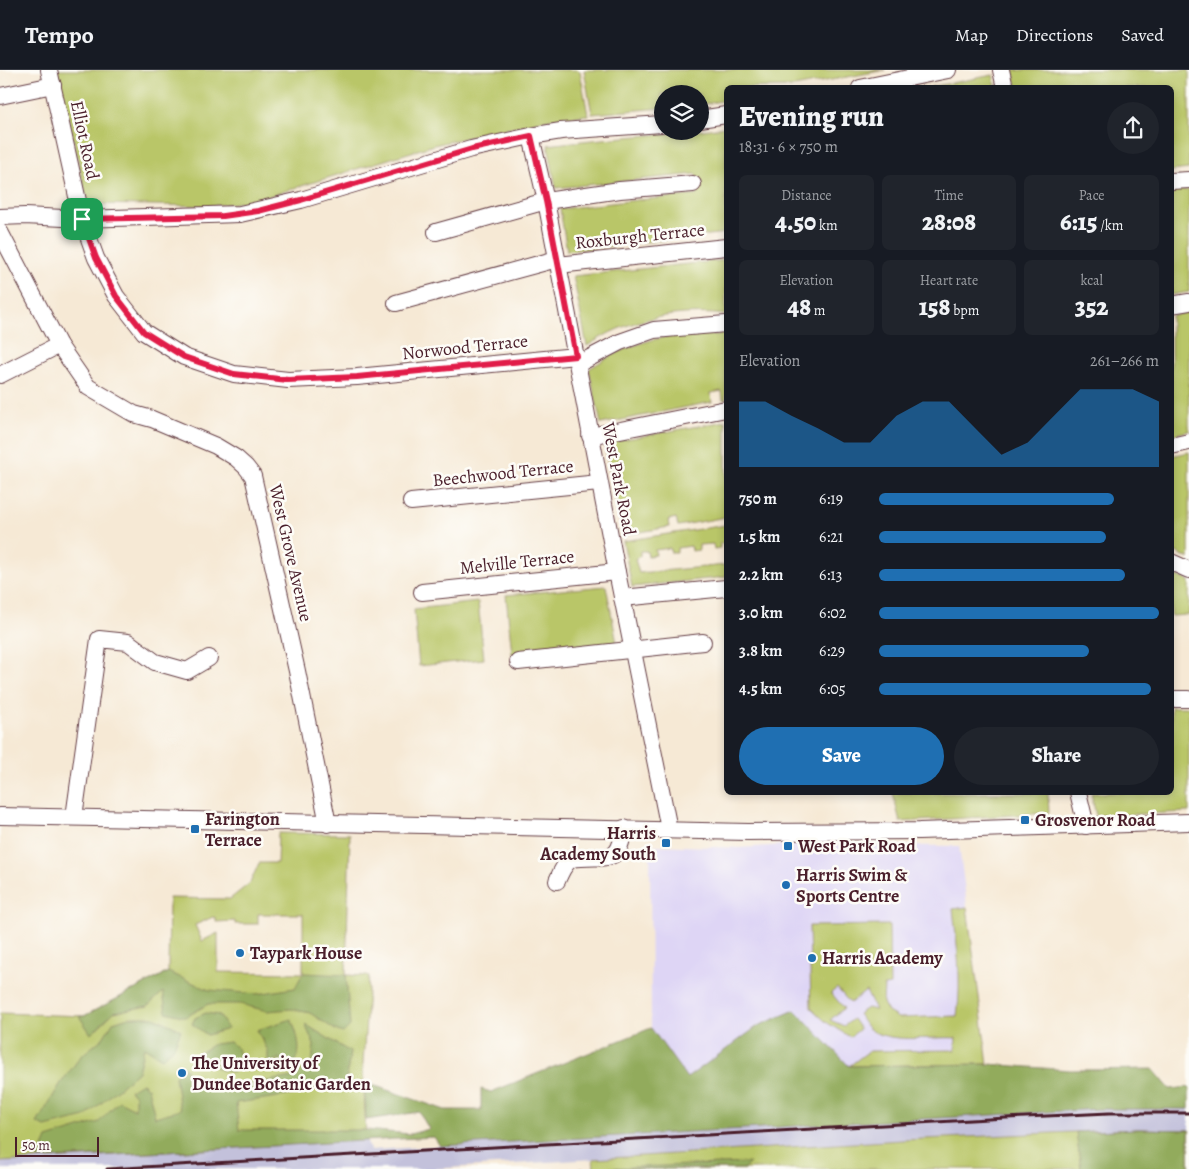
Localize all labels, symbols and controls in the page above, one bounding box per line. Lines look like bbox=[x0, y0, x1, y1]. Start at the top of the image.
text: Tempo bbox=[25, 19, 94, 51]
text: Map bbox=[955, 23, 988, 47]
text: Directions bbox=[1016, 23, 1093, 47]
text: Saved bbox=[1121, 23, 1164, 47]
map controls bbox=[654, 85, 709, 140]
button: layers bbox=[654, 85, 709, 140]
street label: Elliot Road bbox=[65, 98, 105, 182]
text: Evening run bbox=[739, 98, 884, 136]
button: share bbox=[1107, 102, 1159, 154]
text: 18:31 · 6 × 750 m bbox=[739, 136, 838, 158]
text: Distance bbox=[781, 186, 831, 205]
text: Time bbox=[934, 186, 964, 205]
text: Pace bbox=[1079, 186, 1105, 205]
pin bbox=[61, 198, 103, 240]
icon: arrive bbox=[68, 205, 96, 233]
text: 4.50 bbox=[775, 205, 816, 239]
text: 28:08 bbox=[922, 205, 976, 239]
text: 6:15 bbox=[1060, 205, 1097, 239]
text: km bbox=[816, 216, 838, 235]
text: /km bbox=[1097, 216, 1123, 235]
street label: Roxburgh Terrace bbox=[574, 217, 706, 255]
text: Elevation bbox=[779, 271, 833, 290]
text: Heart rate bbox=[920, 271, 978, 290]
text: kcal bbox=[1080, 271, 1103, 290]
text: 48 bbox=[787, 290, 811, 324]
text: 158 bbox=[919, 290, 950, 324]
text: 352 bbox=[1075, 290, 1109, 324]
text: m bbox=[811, 301, 825, 320]
text: bpm bbox=[950, 301, 979, 320]
street label: Norwood Terrace bbox=[401, 328, 529, 366]
text: Elevation bbox=[739, 350, 800, 372]
text: 261–266 m bbox=[1090, 350, 1159, 372]
street label: West Park Road bbox=[596, 419, 642, 538]
street label: Beechwood Terrace bbox=[431, 454, 575, 492]
street label: West Grove Avenue bbox=[263, 481, 318, 624]
text: 750 m bbox=[739, 488, 777, 510]
text: 6:19 bbox=[819, 488, 843, 510]
text: 1.5 km bbox=[739, 526, 780, 548]
text: 6:21 bbox=[819, 526, 843, 548]
street label: Melville Terrace bbox=[459, 544, 575, 580]
text: 2.2 km bbox=[739, 564, 783, 586]
text: 6:13 bbox=[819, 564, 842, 586]
text: 3.0 km bbox=[739, 602, 783, 624]
text: 6:02 bbox=[819, 602, 846, 624]
text: 3.8 km bbox=[739, 640, 782, 662]
text: 6:29 bbox=[819, 640, 845, 662]
text: 4.5 km bbox=[739, 678, 782, 700]
text: 6:05 bbox=[819, 678, 846, 700]
button: Save bbox=[739, 727, 944, 785]
button: Share bbox=[954, 727, 1159, 785]
place label: Farington Terrace bbox=[205, 807, 280, 852]
place label: Grosvenor Road bbox=[1035, 808, 1156, 832]
marker: Grosvenor Road bbox=[1019, 814, 1031, 826]
place label: Harris Academy South bbox=[539, 821, 656, 866]
marker: Farington Terrace bbox=[189, 823, 201, 835]
place label: West Park Road bbox=[797, 834, 916, 858]
marker: Harris Academy South bbox=[660, 837, 672, 849]
marker: West Park Road bbox=[782, 840, 794, 852]
place label: Harris Swim & Sports Centre bbox=[796, 863, 907, 908]
marker: Harris Swim & Sports Centre bbox=[780, 879, 792, 891]
place label: Taypark House bbox=[250, 941, 362, 965]
place label: Harris Academy bbox=[822, 946, 943, 970]
marker: Taypark House bbox=[234, 947, 246, 959]
marker: Harris Academy bbox=[806, 952, 818, 964]
place label: The University of Dundee Botanic Garden bbox=[192, 1051, 371, 1096]
marker: The University of Dundee Botanic Garden bbox=[176, 1067, 188, 1079]
scale bar bbox=[15, 1134, 99, 1157]
text: 50 m bbox=[22, 1136, 50, 1155]

